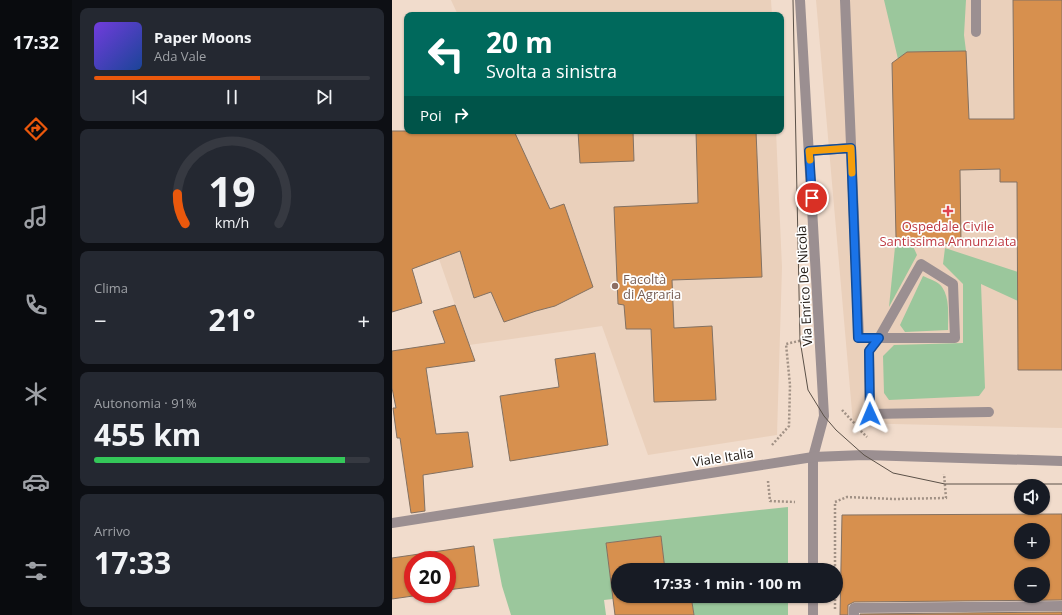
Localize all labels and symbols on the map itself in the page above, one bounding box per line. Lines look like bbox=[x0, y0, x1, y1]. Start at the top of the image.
pin bbox=[795, 181, 829, 215]
marker: Ospedale Civile Santissima Annunziata bbox=[942, 205, 954, 217]
place label: Ospedale Civile Santissima Annunziata bbox=[879, 217, 1017, 250]
street label: Via Enrico De Nicola bbox=[792, 225, 816, 347]
place label: Facoltà di Agraria bbox=[623, 270, 681, 303]
marker: Facoltà di Agraria bbox=[610, 281, 620, 291]
position arrow bbox=[849, 393, 891, 435]
street label: Viale Italia bbox=[691, 443, 755, 471]
speed limit sign: 20 bbox=[404, 551, 456, 603]

